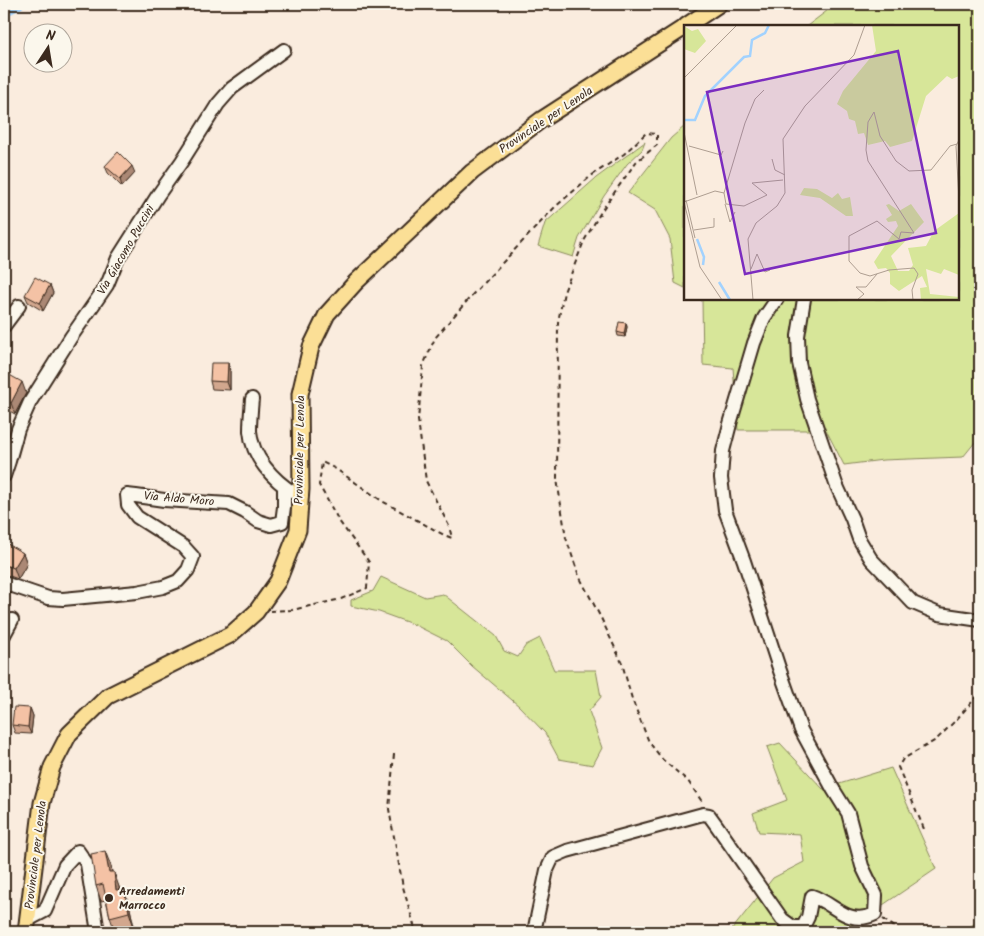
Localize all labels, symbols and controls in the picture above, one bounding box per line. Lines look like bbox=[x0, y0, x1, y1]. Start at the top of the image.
north arrow bbox=[22, 22, 72, 72]
text: N bbox=[44, 25, 57, 48]
inset map bbox=[684, 25, 959, 300]
street label: Provinciale per Lenola bbox=[495, 81, 597, 158]
street label: Via Giacomo Puccini bbox=[92, 200, 160, 299]
street label: Provinciale per Lenola bbox=[290, 395, 310, 505]
street label: Via Aldo Moro bbox=[143, 486, 215, 512]
street label: Provinciale per Lenola bbox=[20, 799, 52, 910]
place label: Arredamenti Marrocco bbox=[119, 882, 185, 915]
marker: Arredamenti Marrocco bbox=[103, 892, 115, 904]

